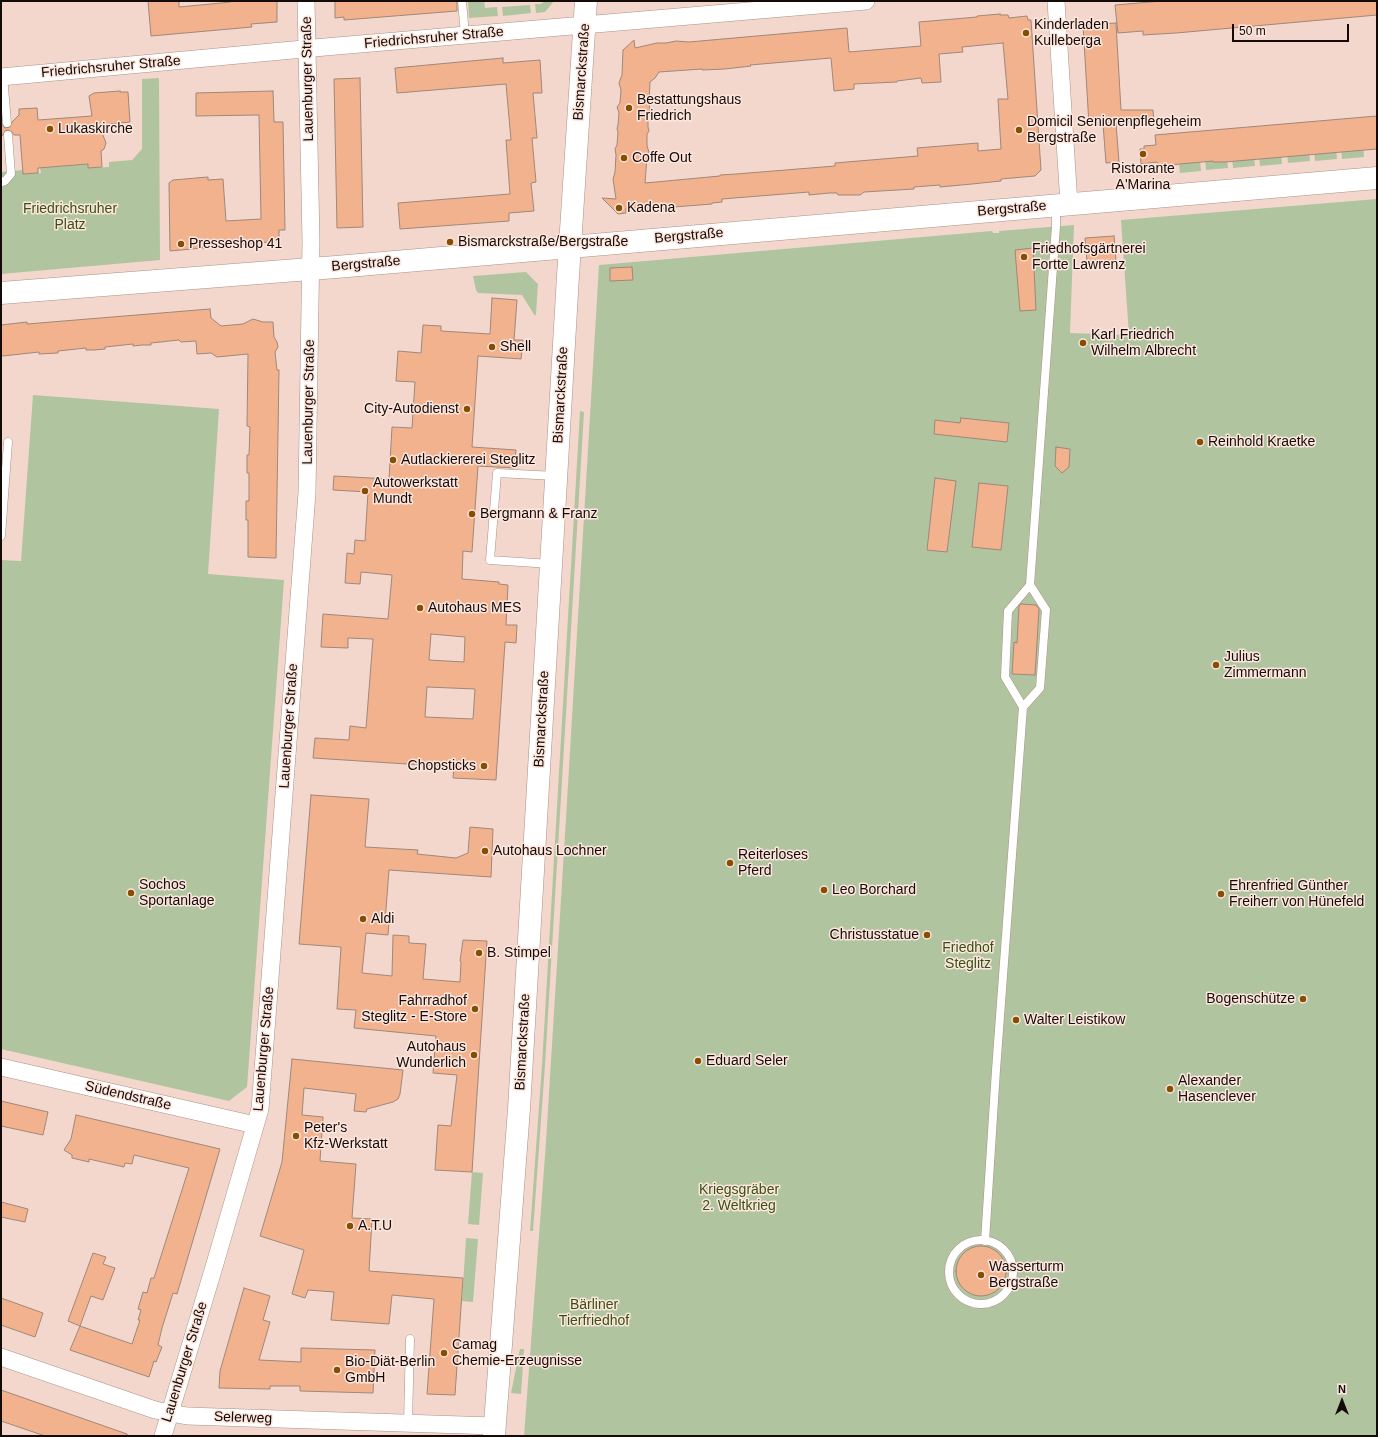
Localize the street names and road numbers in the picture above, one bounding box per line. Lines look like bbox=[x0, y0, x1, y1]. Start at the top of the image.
street label: Lauenburger Straße bbox=[299, 16, 317, 142]
street label: Bismarckstraße bbox=[570, 23, 594, 121]
street label: Friedrichsruher Straße bbox=[364, 24, 504, 52]
street label: Friedrichsruher Straße bbox=[41, 53, 181, 81]
street label: Bergstraße bbox=[977, 198, 1047, 220]
street label: Bergstraße bbox=[654, 225, 724, 247]
street label: Bergstraße bbox=[331, 253, 401, 275]
street label: Lauenburger Straße bbox=[300, 339, 318, 465]
street label: Bismarckstraße bbox=[550, 346, 572, 444]
street label: Lauenburger Straße bbox=[276, 663, 302, 789]
street label: Bismarckstraße bbox=[531, 670, 553, 768]
street label: Lauenburger Straße bbox=[250, 986, 278, 1112]
street label: Bismarckstraße bbox=[512, 993, 534, 1091]
street label: Südendstraße bbox=[83, 1078, 173, 1114]
street label: Lauenburger Straße bbox=[159, 1300, 211, 1424]
street label: Selerweg bbox=[214, 1409, 272, 1427]

